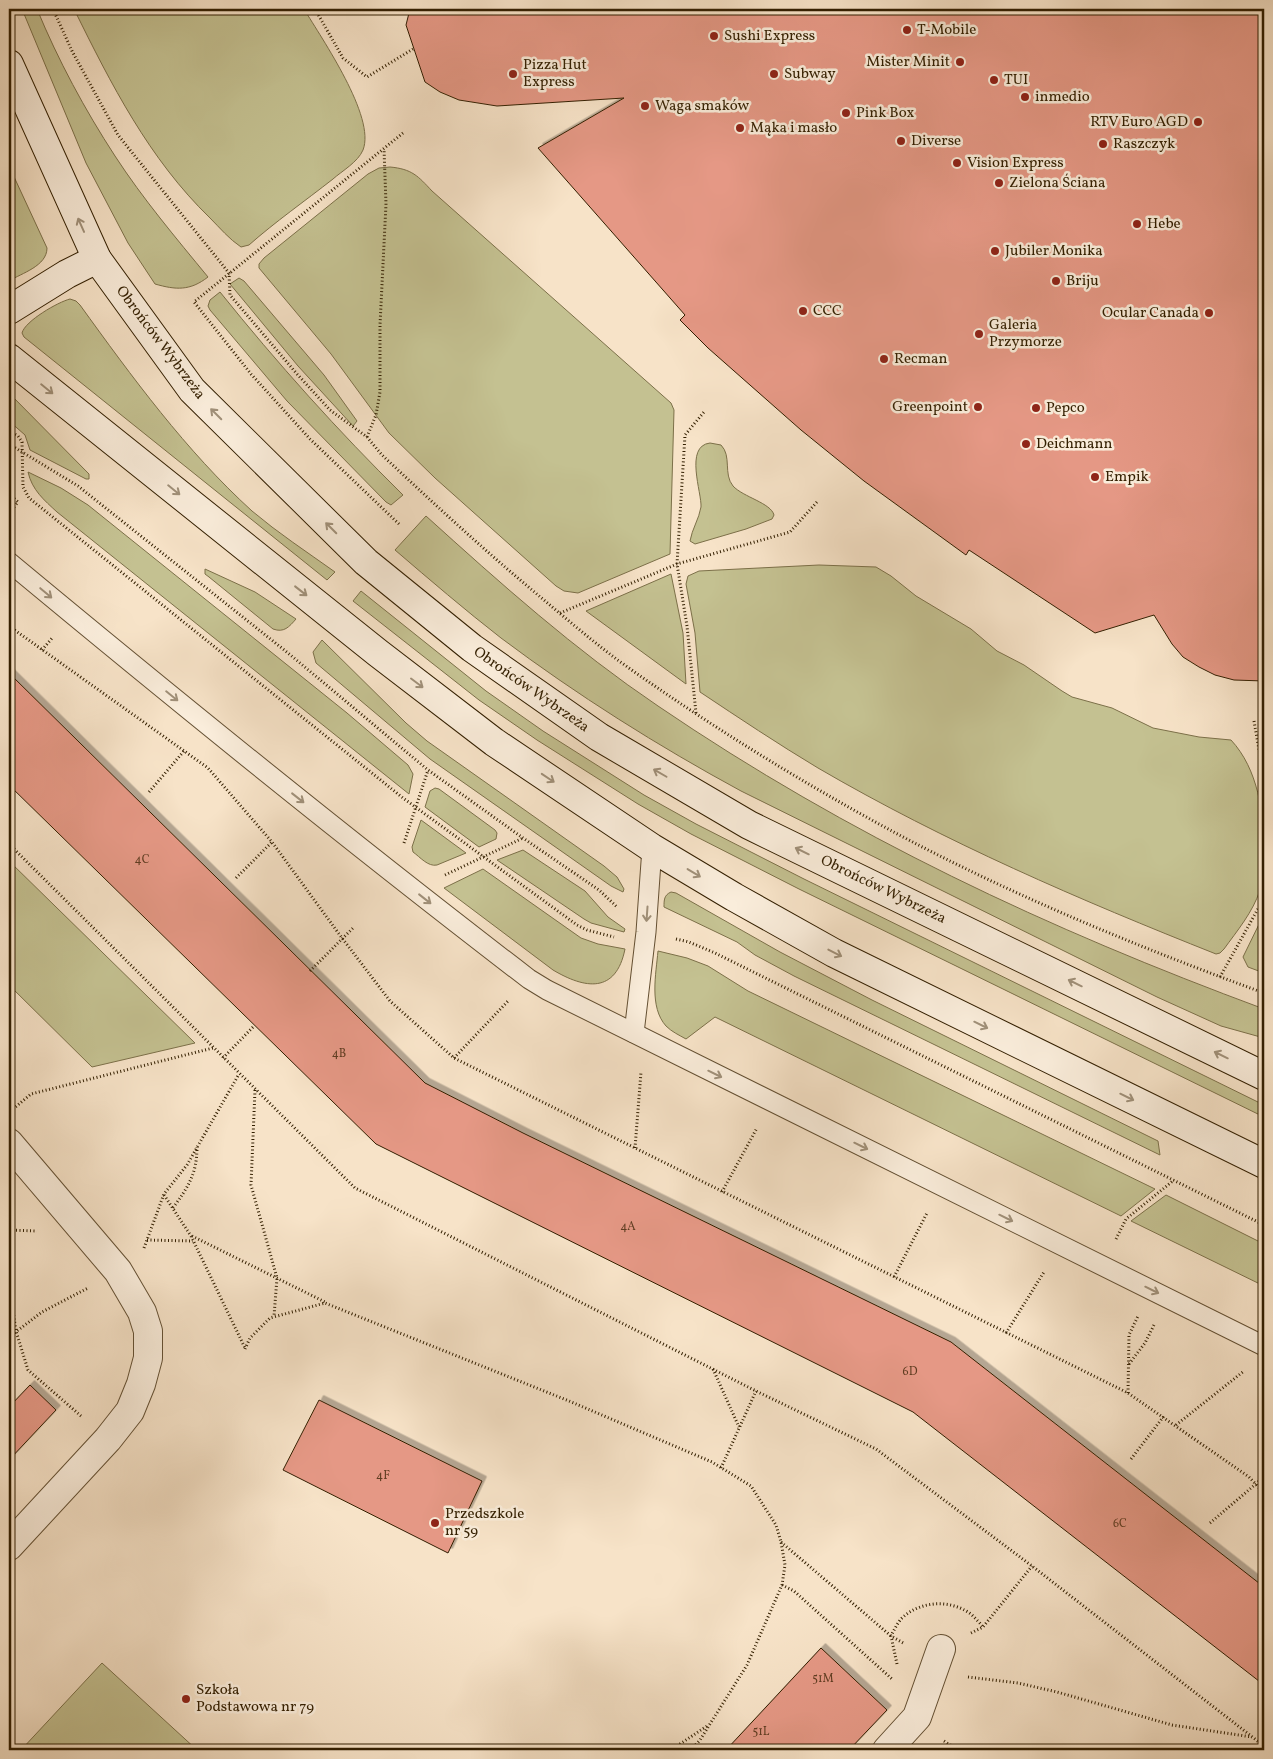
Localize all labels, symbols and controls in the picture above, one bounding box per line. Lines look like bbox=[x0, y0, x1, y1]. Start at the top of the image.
place label: T-Mobile bbox=[917, 20, 976, 41]
marker: T-Mobile bbox=[901, 24, 913, 36]
place label: Sushi Express bbox=[724, 26, 815, 47]
marker: Sushi Express bbox=[708, 30, 720, 42]
place label: Mister Minit bbox=[866, 52, 950, 73]
place label: Pizza Hut Express bbox=[523, 55, 587, 93]
marker: Mister Minit bbox=[954, 56, 966, 68]
place label: Subway bbox=[784, 64, 836, 85]
marker: Pizza Hut Express bbox=[507, 68, 519, 80]
marker: Subway bbox=[768, 68, 780, 80]
place label: TUI bbox=[1004, 70, 1028, 91]
marker: TUI bbox=[988, 74, 1000, 86]
place label: inmedio bbox=[1035, 87, 1090, 108]
marker: inmedio bbox=[1019, 91, 1031, 103]
place label: Waga smaków bbox=[655, 96, 750, 117]
marker: Waga smaków bbox=[639, 100, 651, 112]
place label: Pink Box bbox=[856, 103, 914, 124]
marker: Pink Box bbox=[840, 107, 852, 119]
place label: RTV Euro AGD bbox=[1090, 112, 1188, 133]
marker: RTV Euro AGD bbox=[1192, 116, 1204, 128]
place label: Mąka i masło bbox=[750, 118, 837, 139]
marker: Mąka i masło bbox=[734, 122, 746, 134]
place label: Diverse bbox=[911, 131, 961, 152]
place label: Raszczyk bbox=[1113, 134, 1175, 155]
marker: Diverse bbox=[895, 135, 907, 147]
marker: Raszczyk bbox=[1097, 138, 1109, 150]
place label: Vision Express bbox=[967, 153, 1064, 174]
marker: Vision Express bbox=[951, 157, 963, 169]
place label: Zielona Ściana bbox=[1009, 173, 1105, 194]
marker: Zielona Ściana bbox=[993, 177, 1005, 189]
place label: Hebe bbox=[1147, 214, 1181, 235]
one-way arrow bbox=[76, 218, 86, 233]
marker: Hebe bbox=[1131, 218, 1143, 230]
place label: Jubiler Monika bbox=[1005, 241, 1103, 262]
marker: Jubiler Monika bbox=[989, 245, 1001, 257]
place label: Briju bbox=[1066, 271, 1099, 292]
marker: Briju bbox=[1050, 275, 1062, 287]
street label: Obrońców Wybrzeża bbox=[110, 282, 210, 404]
place label: CCC bbox=[813, 301, 842, 322]
place label: Ocular Canada bbox=[1102, 303, 1199, 324]
marker: CCC bbox=[797, 305, 809, 317]
marker: Ocular Canada bbox=[1203, 307, 1215, 319]
place label: Galeria Przymorze bbox=[989, 315, 1062, 353]
marker: Galeria Przymorze bbox=[973, 328, 985, 340]
place label: Recman bbox=[894, 349, 948, 370]
marker: Recman bbox=[878, 353, 890, 365]
one-way arrow bbox=[40, 383, 53, 394]
place label: Greenpoint bbox=[892, 397, 968, 418]
place label: Pepco bbox=[1046, 398, 1085, 419]
marker: Greenpoint bbox=[972, 401, 984, 413]
marker: Pepco bbox=[1030, 402, 1042, 414]
one-way arrow bbox=[210, 407, 222, 420]
place label: Deichmann bbox=[1036, 434, 1113, 455]
marker: Deichmann bbox=[1020, 438, 1032, 450]
place label: Empik bbox=[1105, 467, 1149, 488]
marker: Empik bbox=[1089, 471, 1101, 483]
one-way arrow bbox=[167, 484, 180, 495]
one-way arrow bbox=[325, 522, 337, 534]
one-way arrow bbox=[294, 586, 307, 597]
one-way arrow bbox=[40, 588, 53, 599]
street label: Obrońców Wybrzeża bbox=[469, 642, 593, 738]
one-way arrow bbox=[410, 677, 423, 688]
one-way arrow bbox=[165, 691, 178, 702]
one-way arrow bbox=[653, 768, 668, 778]
one-way arrow bbox=[541, 773, 555, 783]
one-way arrow bbox=[291, 793, 304, 804]
one-way arrow bbox=[795, 846, 810, 856]
street label: Obrońców Wybrzeża bbox=[817, 850, 949, 930]
house number: 4C bbox=[134, 852, 150, 868]
one-way arrow bbox=[687, 867, 701, 878]
one-way arrow bbox=[419, 894, 432, 905]
one-way arrow bbox=[642, 905, 652, 921]
one-way arrow bbox=[827, 949, 842, 958]
one-way arrow bbox=[1067, 978, 1082, 988]
one-way arrow bbox=[973, 1021, 988, 1030]
house number: 4B bbox=[332, 1046, 346, 1062]
one-way arrow bbox=[1213, 1049, 1228, 1059]
one-way arrow bbox=[707, 1070, 722, 1079]
one-way arrow bbox=[1119, 1093, 1134, 1102]
one-way arrow bbox=[853, 1141, 868, 1151]
one-way arrow bbox=[998, 1214, 1013, 1223]
house number: 4A bbox=[620, 1219, 636, 1235]
one-way arrow bbox=[1144, 1286, 1159, 1295]
house number: 6D bbox=[903, 1364, 918, 1380]
house number: 4F bbox=[376, 1468, 390, 1484]
place label: Przedszkole nr 59 bbox=[445, 1504, 524, 1542]
house number: 6C bbox=[1113, 1516, 1127, 1532]
marker: Przedszkole nr 59 bbox=[429, 1517, 441, 1529]
house number: 51M bbox=[812, 1671, 834, 1687]
place label: Szkoła Podstawowa nr 79 bbox=[196, 1680, 314, 1718]
marker: Szkoła Podstawowa nr 79 bbox=[180, 1693, 192, 1705]
house number: 51L bbox=[752, 1724, 770, 1740]

